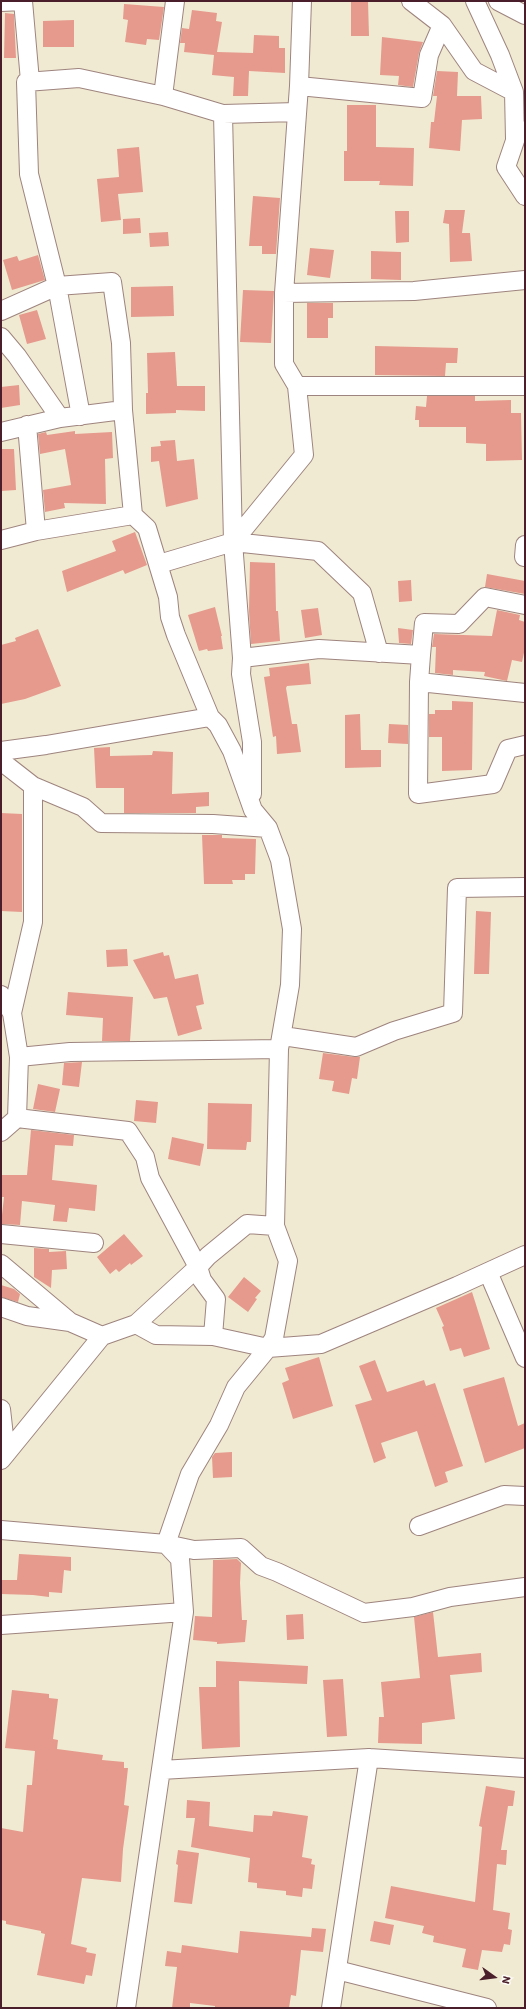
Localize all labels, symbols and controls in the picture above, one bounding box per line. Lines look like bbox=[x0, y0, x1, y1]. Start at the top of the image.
north arrow bbox=[474, 1957, 514, 1997]
text: N bbox=[499, 1975, 513, 1985]

